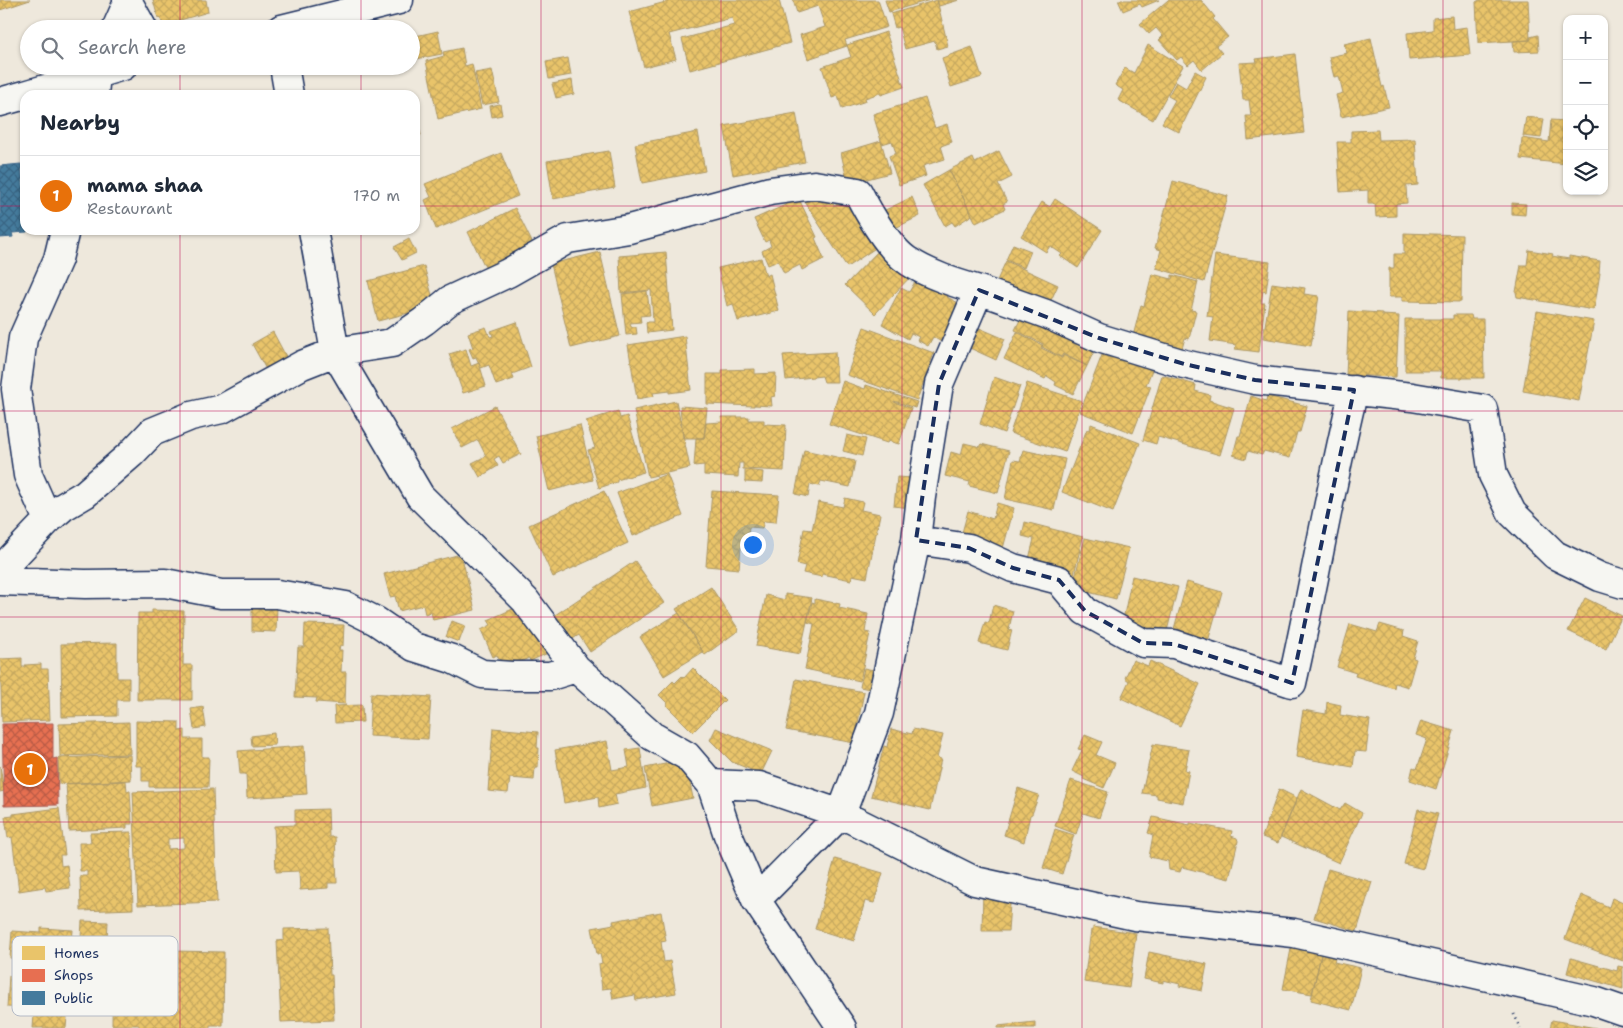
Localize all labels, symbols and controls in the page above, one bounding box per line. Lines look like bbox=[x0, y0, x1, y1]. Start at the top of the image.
map controls bbox=[1563, 15, 1608, 195]
button: + bbox=[1563, 15, 1608, 60]
search box bbox=[20, 20, 420, 75]
icon: search bbox=[38, 34, 66, 62]
text: Search here bbox=[78, 35, 187, 60]
button: − bbox=[1563, 60, 1608, 105]
button: locate bbox=[1563, 105, 1608, 150]
text: Nearby bbox=[40, 109, 120, 137]
button: layers bbox=[1563, 150, 1608, 195]
text: mama shaa bbox=[87, 173, 203, 198]
text: 1 bbox=[52, 185, 60, 206]
text: 170 m bbox=[353, 185, 400, 206]
text: Restaurant bbox=[87, 198, 173, 219]
your location bbox=[740, 532, 766, 558]
pin: 1 bbox=[14, 750, 46, 788]
legend bbox=[12, 936, 178, 1016]
text: Homes bbox=[54, 944, 99, 962]
text: Shops bbox=[54, 966, 93, 984]
text: Public bbox=[54, 989, 93, 1007]

